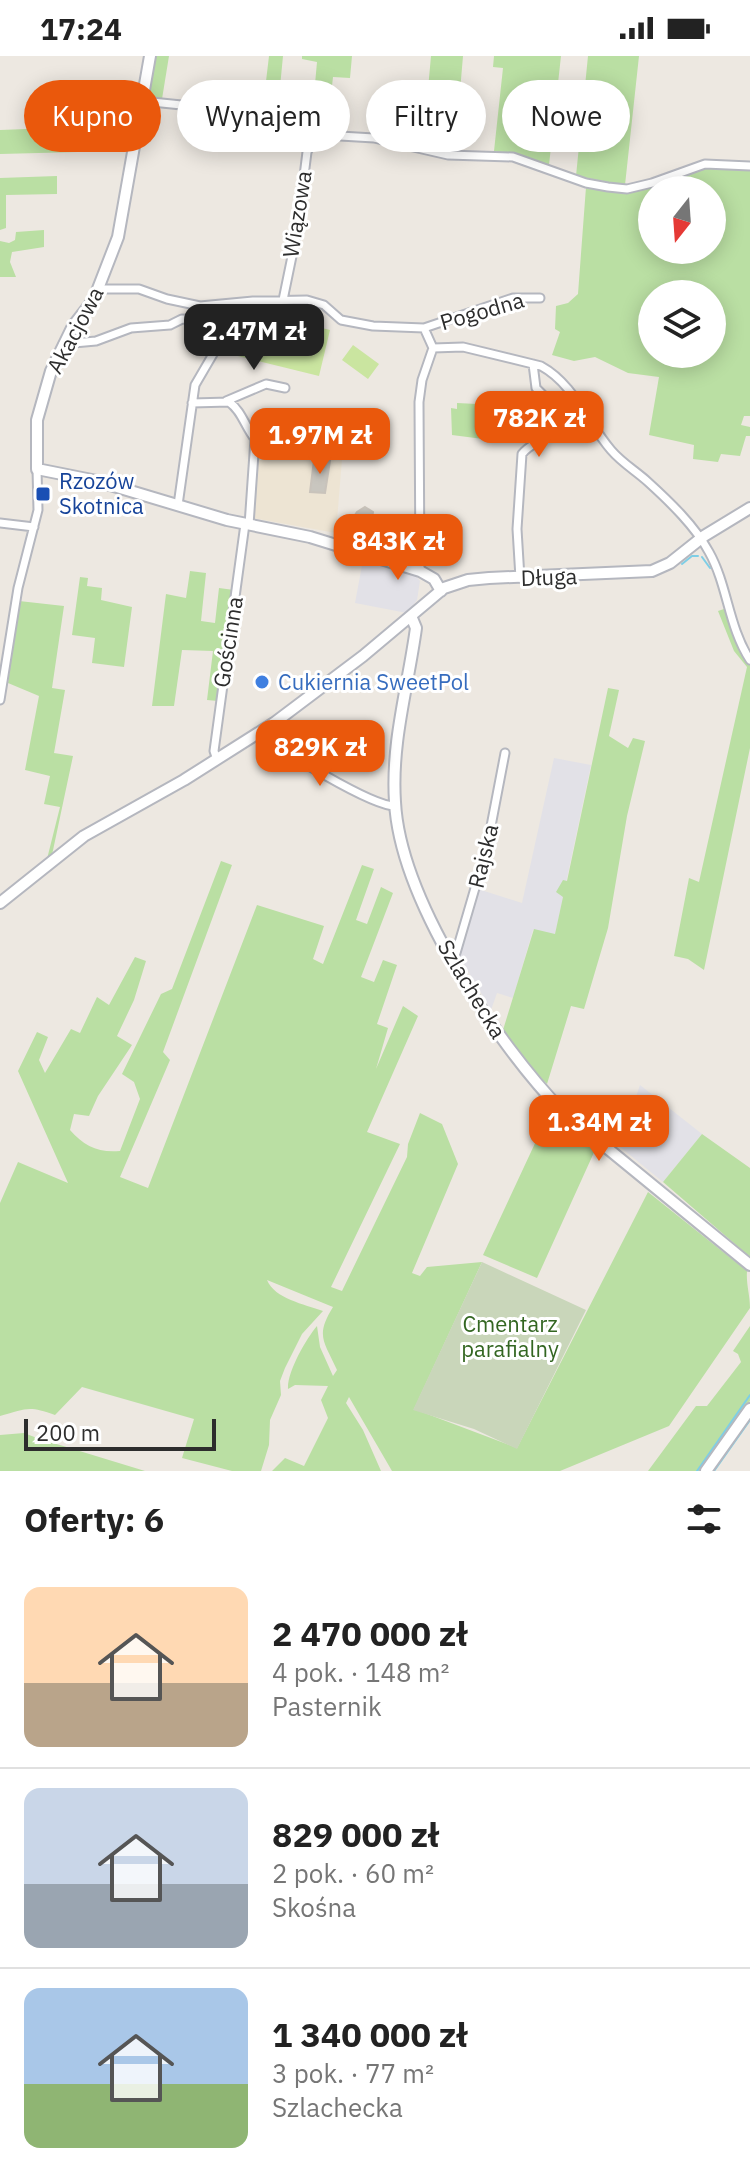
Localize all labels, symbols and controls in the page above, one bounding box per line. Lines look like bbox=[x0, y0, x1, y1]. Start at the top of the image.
text: 17:24 bbox=[40, 9, 122, 48]
chip: Kupno bbox=[24, 80, 161, 152]
chip: Wynajem bbox=[177, 80, 350, 152]
chip: Filtry bbox=[366, 80, 486, 152]
chip: Nowe bbox=[502, 80, 630, 152]
street label: Wiązowa bbox=[275, 168, 318, 259]
north arrow bbox=[638, 176, 726, 264]
map controls bbox=[638, 176, 726, 368]
button: layers bbox=[638, 280, 726, 368]
street label: Akacjowa bbox=[40, 281, 110, 378]
street label: Pogodna bbox=[437, 285, 527, 336]
pin: 2.47M zł bbox=[171, 304, 337, 372]
text: 2.47M zł bbox=[202, 313, 306, 347]
pin: 782K zł bbox=[465, 391, 613, 459]
text: 782K zł bbox=[493, 400, 585, 434]
pin: 1.97M zł bbox=[237, 408, 403, 476]
text: 1.97M zł bbox=[268, 417, 372, 451]
place label: Rzozów Skotnica bbox=[59, 466, 144, 520]
marker: Rzozów Skotnica bbox=[34, 485, 52, 503]
pin: 843K zł bbox=[324, 514, 472, 582]
text: 843K zł bbox=[352, 523, 444, 557]
street label: Długa bbox=[520, 561, 578, 592]
street label: Gościnna bbox=[206, 594, 249, 689]
place label: Cukiernia SweetPol bbox=[278, 667, 469, 696]
marker: Cukiernia SweetPol bbox=[253, 673, 271, 691]
pin: 829K zł bbox=[246, 720, 394, 788]
text: 829K zł bbox=[274, 729, 366, 763]
street label: Rajska bbox=[461, 821, 505, 891]
street label: Szlachecka bbox=[431, 934, 513, 1044]
pin: 1.34M zł bbox=[516, 1095, 682, 1163]
text: 1.34M zł bbox=[547, 1104, 651, 1138]
park label: Cmentarz parafialny bbox=[461, 1309, 559, 1363]
scale bar bbox=[24, 1415, 216, 1451]
text: 200 m bbox=[36, 1418, 100, 1447]
text: Oferty: 6 bbox=[24, 1497, 164, 1541]
icon: filters bbox=[682, 1497, 726, 1541]
text: 2 470 000 zł bbox=[272, 1611, 467, 1655]
icon: home bbox=[88, 1619, 184, 1715]
text: 4 pok. · 148 m² bbox=[272, 1655, 450, 1689]
text: Pasternik bbox=[272, 1689, 382, 1723]
text: 829 000 zł bbox=[272, 1812, 439, 1856]
icon: home bbox=[88, 1820, 184, 1916]
text: 2 pok. · 60 m² bbox=[272, 1856, 434, 1890]
text: Skośna bbox=[272, 1890, 356, 1924]
text: 1 340 000 zł bbox=[272, 2012, 467, 2056]
icon: home bbox=[88, 2020, 184, 2116]
text: 3 pok. · 77 m² bbox=[272, 2056, 434, 2090]
text: Szlachecka bbox=[272, 2090, 403, 2124]

